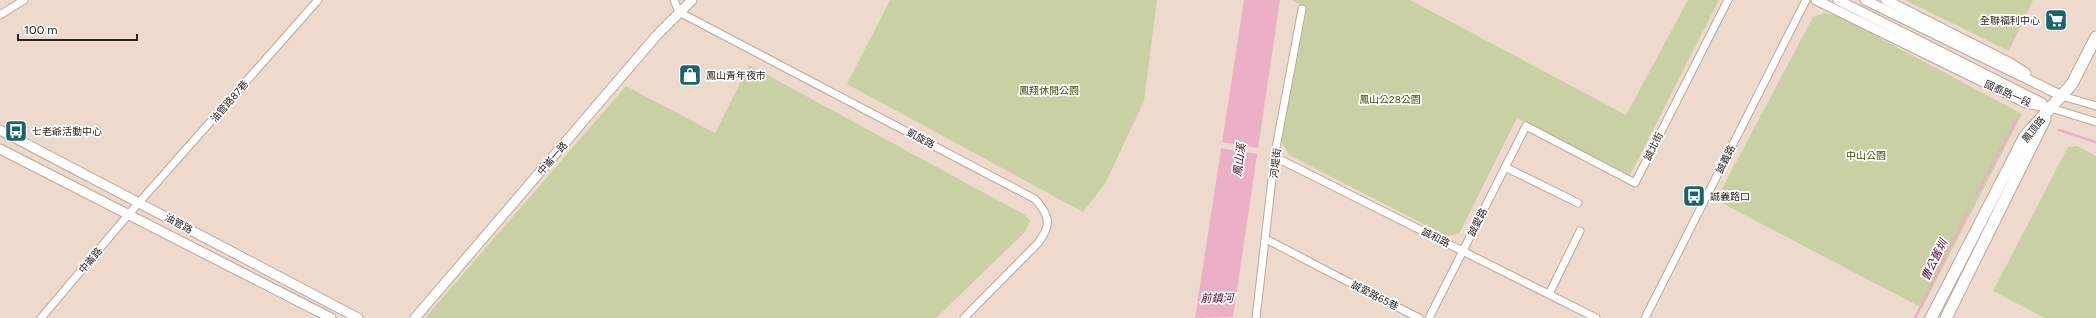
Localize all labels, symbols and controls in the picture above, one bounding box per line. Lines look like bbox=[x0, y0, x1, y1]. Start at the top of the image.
supermarket icon: 全聯福利中心 bbox=[2043, 7, 2069, 33]
place label: 全聯福利中心 bbox=[1980, 14, 2040, 27]
scale bar bbox=[18, 16, 137, 42]
text: 100 m bbox=[24, 23, 58, 37]
shop icon: 鳳山青年夜市 bbox=[677, 62, 703, 88]
place label: 鳳山青年夜市 bbox=[706, 69, 766, 82]
street label: 國泰路一段 bbox=[1982, 77, 2033, 110]
street label: 油管路87巷 bbox=[208, 78, 251, 125]
park label: 鳳翔休閒公園 bbox=[1019, 84, 1079, 97]
park label: 鳳山公28公園 bbox=[1359, 93, 1421, 106]
street label: 鳳頂路 bbox=[2019, 114, 2048, 145]
bus stop icon: 七老爺活動中心 bbox=[3, 118, 29, 144]
place label: 七老爺活動中心 bbox=[32, 125, 102, 138]
street label: 凱旋路 bbox=[904, 126, 937, 151]
street label: 誠北街 bbox=[1641, 130, 1666, 163]
street label: 中崙一路 bbox=[534, 139, 570, 178]
water label: 鳳山溪 bbox=[1231, 141, 1249, 177]
street label: 誠義路 bbox=[1713, 143, 1738, 176]
street label: 河堤街 bbox=[1267, 147, 1284, 179]
park label: 中山公園 bbox=[1846, 149, 1886, 162]
bus stop icon: 誠義路口 bbox=[1681, 183, 1707, 209]
place label: 誠義路口 bbox=[1710, 190, 1750, 203]
street label: 誠愛路 bbox=[1465, 206, 1490, 239]
street label: 油管路 bbox=[162, 211, 195, 236]
street label: 誠和路 bbox=[1419, 225, 1452, 250]
water label: 曹公舊圳 bbox=[1919, 236, 1951, 283]
street label: 中崙路 bbox=[76, 245, 105, 276]
street label: 誠愛路65巷 bbox=[1349, 278, 1401, 313]
water label: 前鎮河 bbox=[1201, 292, 1235, 305]

